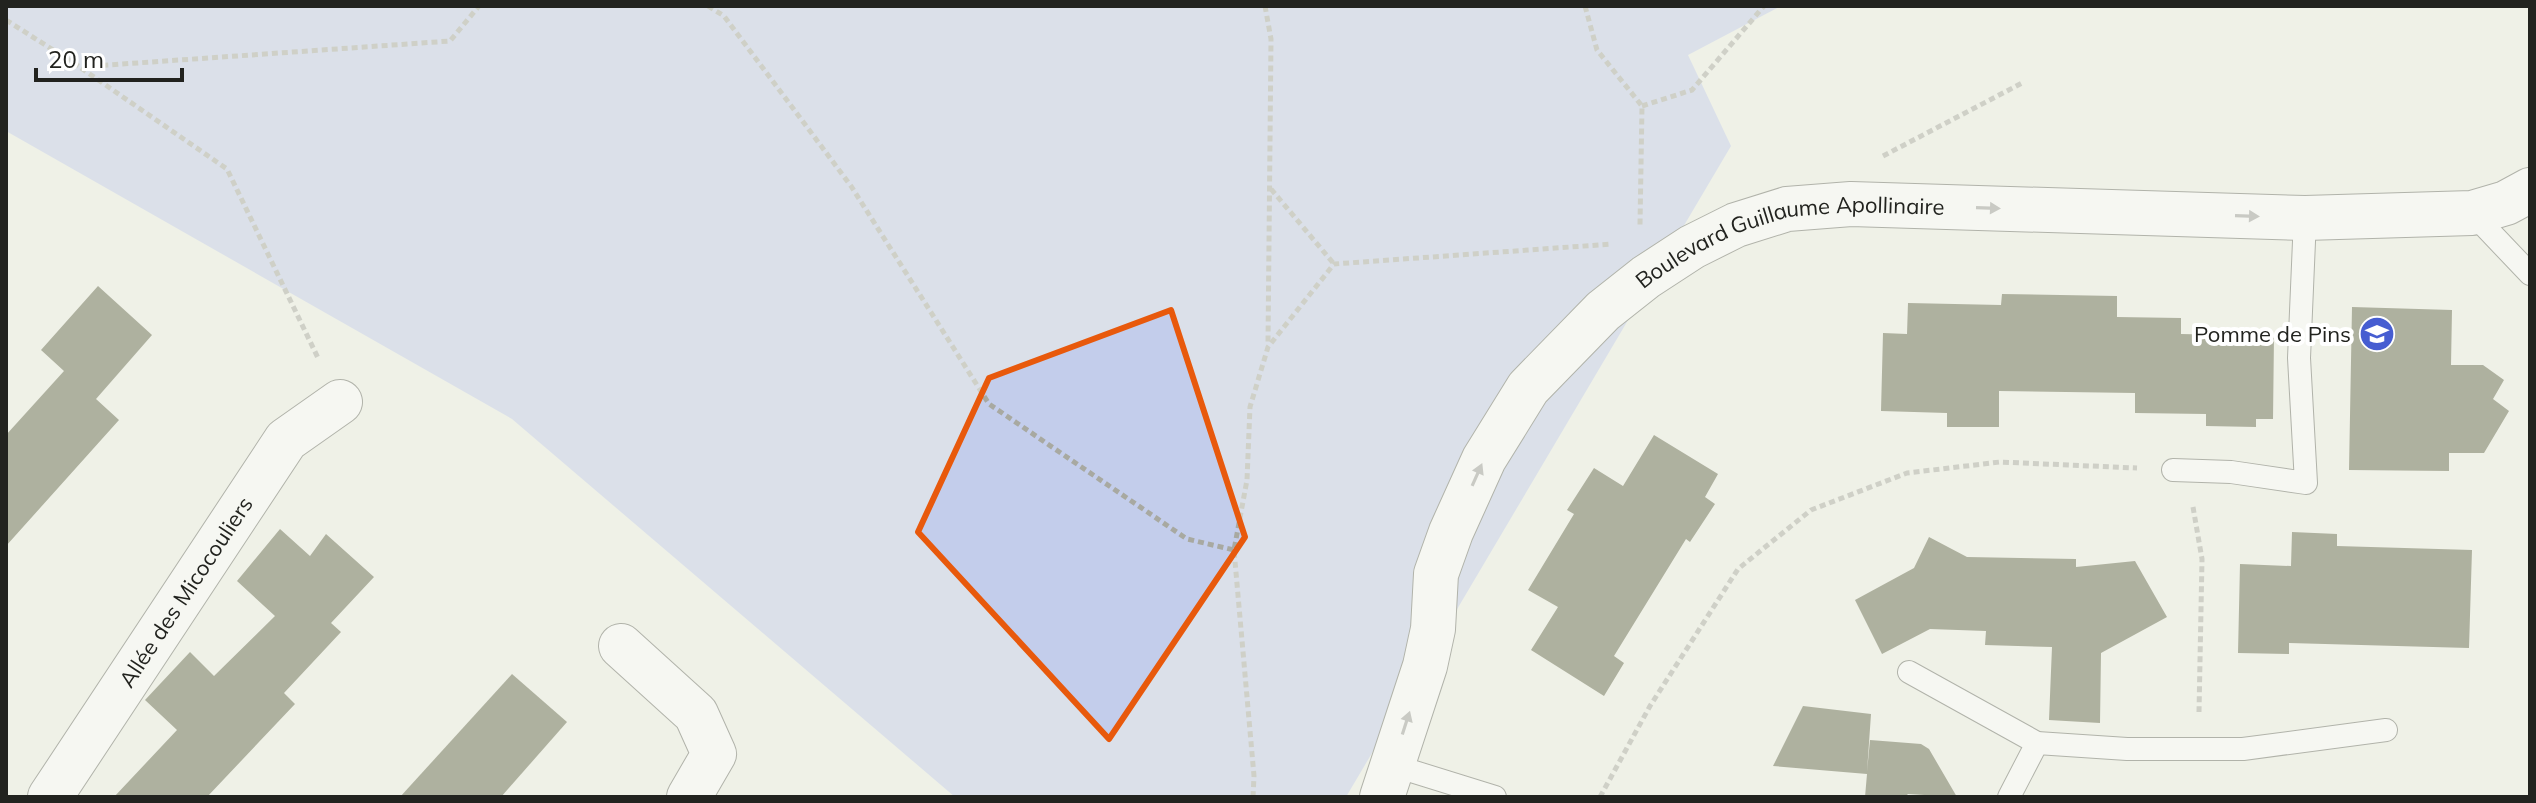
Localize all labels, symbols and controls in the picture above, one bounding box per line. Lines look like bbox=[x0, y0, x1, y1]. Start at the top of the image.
scale bar bbox=[36, 32, 182, 82]
text: 20 m bbox=[48, 44, 104, 74]
street label: Boulevard Guillaume Apollinaire bbox=[1630, 190, 1945, 294]
one-way arrow bbox=[1976, 201, 2001, 214]
one-way arrow bbox=[2235, 210, 2260, 223]
school or university icon: Pomme de Pins bbox=[2358, 315, 2396, 353]
place label: Pomme de Pins bbox=[2194, 320, 2351, 348]
one-way arrow bbox=[1470, 463, 1484, 487]
street label: Allée des Micocouliers bbox=[113, 491, 259, 692]
one-way arrow bbox=[1401, 711, 1413, 735]

